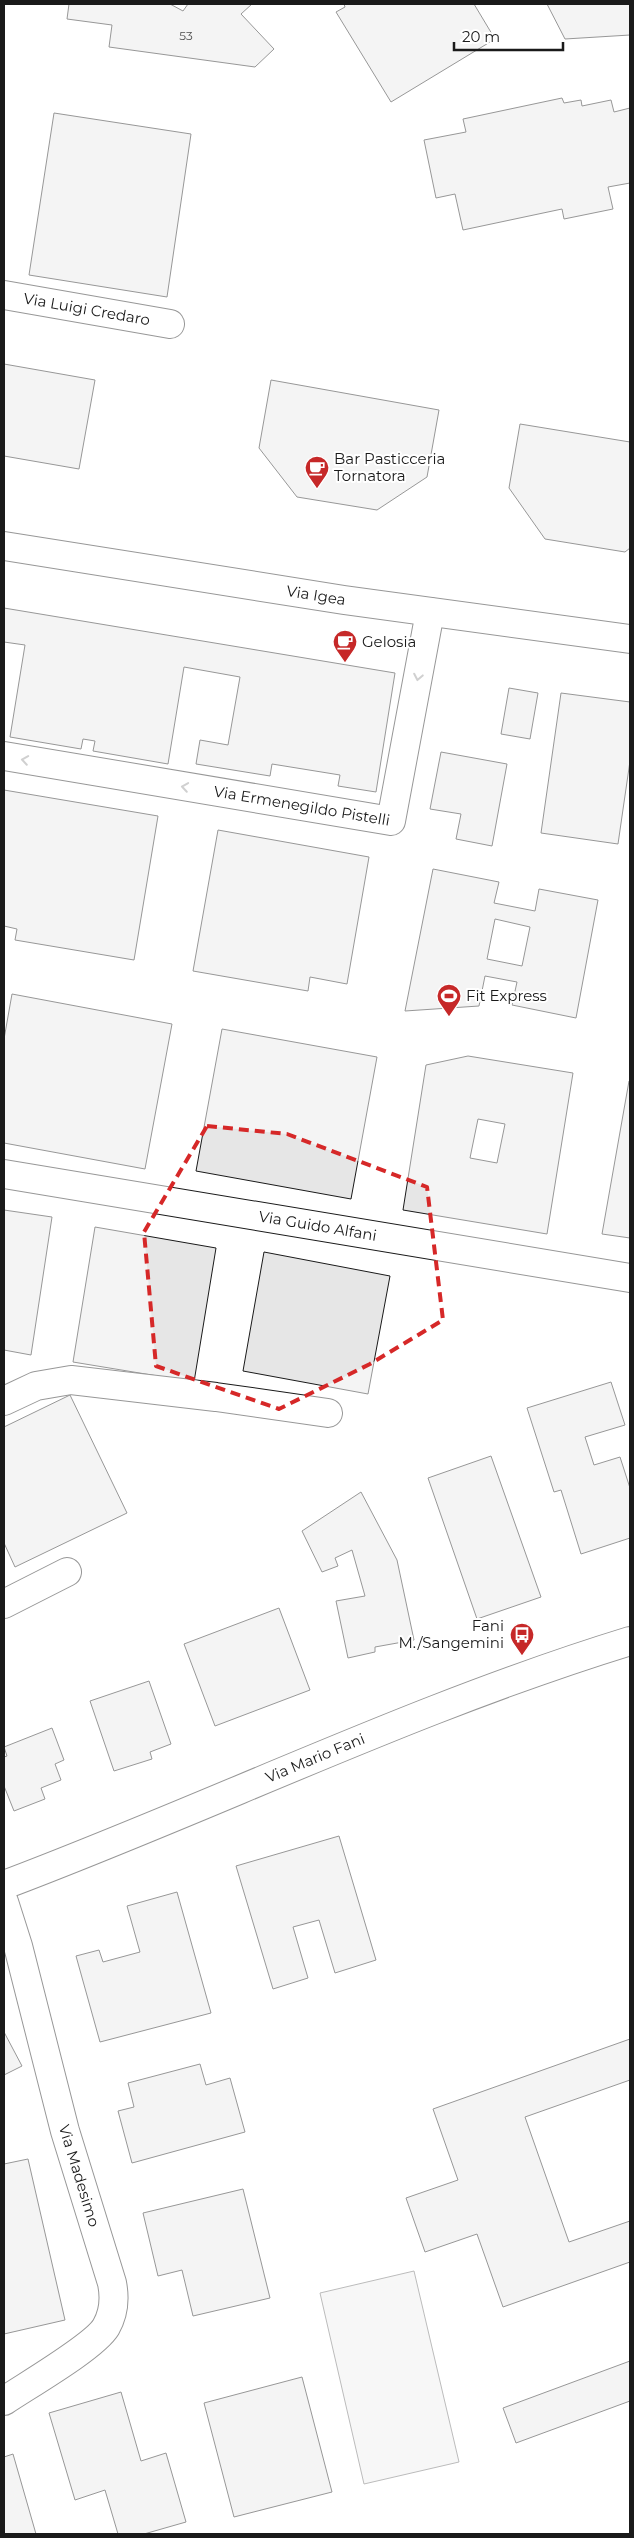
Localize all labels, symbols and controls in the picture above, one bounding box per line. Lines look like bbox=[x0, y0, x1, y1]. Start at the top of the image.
scale bar bbox=[454, 20, 563, 52]
text: 20 m bbox=[462, 27, 500, 46]
house number: 53 bbox=[179, 28, 193, 43]
street label: Via Luigi Credaro bbox=[22, 289, 152, 329]
place label: Bar Pasticceria Tornatora bbox=[334, 449, 445, 485]
cafe icon: Bar Pasticceria Tornatora bbox=[304, 455, 330, 489]
street label: Via Igea bbox=[285, 581, 347, 609]
cafe icon: Gelosia bbox=[332, 629, 358, 663]
place label: Gelosia bbox=[362, 632, 416, 651]
one-way arrow bbox=[413, 673, 423, 682]
one-way arrow bbox=[21, 755, 29, 766]
street label: Via Ermenegildo Pistelli bbox=[212, 781, 391, 830]
one-way arrow bbox=[181, 782, 190, 792]
sports icon: Fit Express bbox=[436, 983, 462, 1017]
place label: Fit Express bbox=[466, 986, 547, 1005]
street label: Via Guido Alfani bbox=[257, 1206, 378, 1245]
place label: Fani M./Sangemini bbox=[399, 1616, 504, 1652]
bus stop icon: Fani M./Sangemini bbox=[509, 1622, 535, 1656]
street label: Via Mario Fani bbox=[262, 1729, 367, 1787]
street label: Via Madesimo bbox=[55, 2123, 104, 2229]

